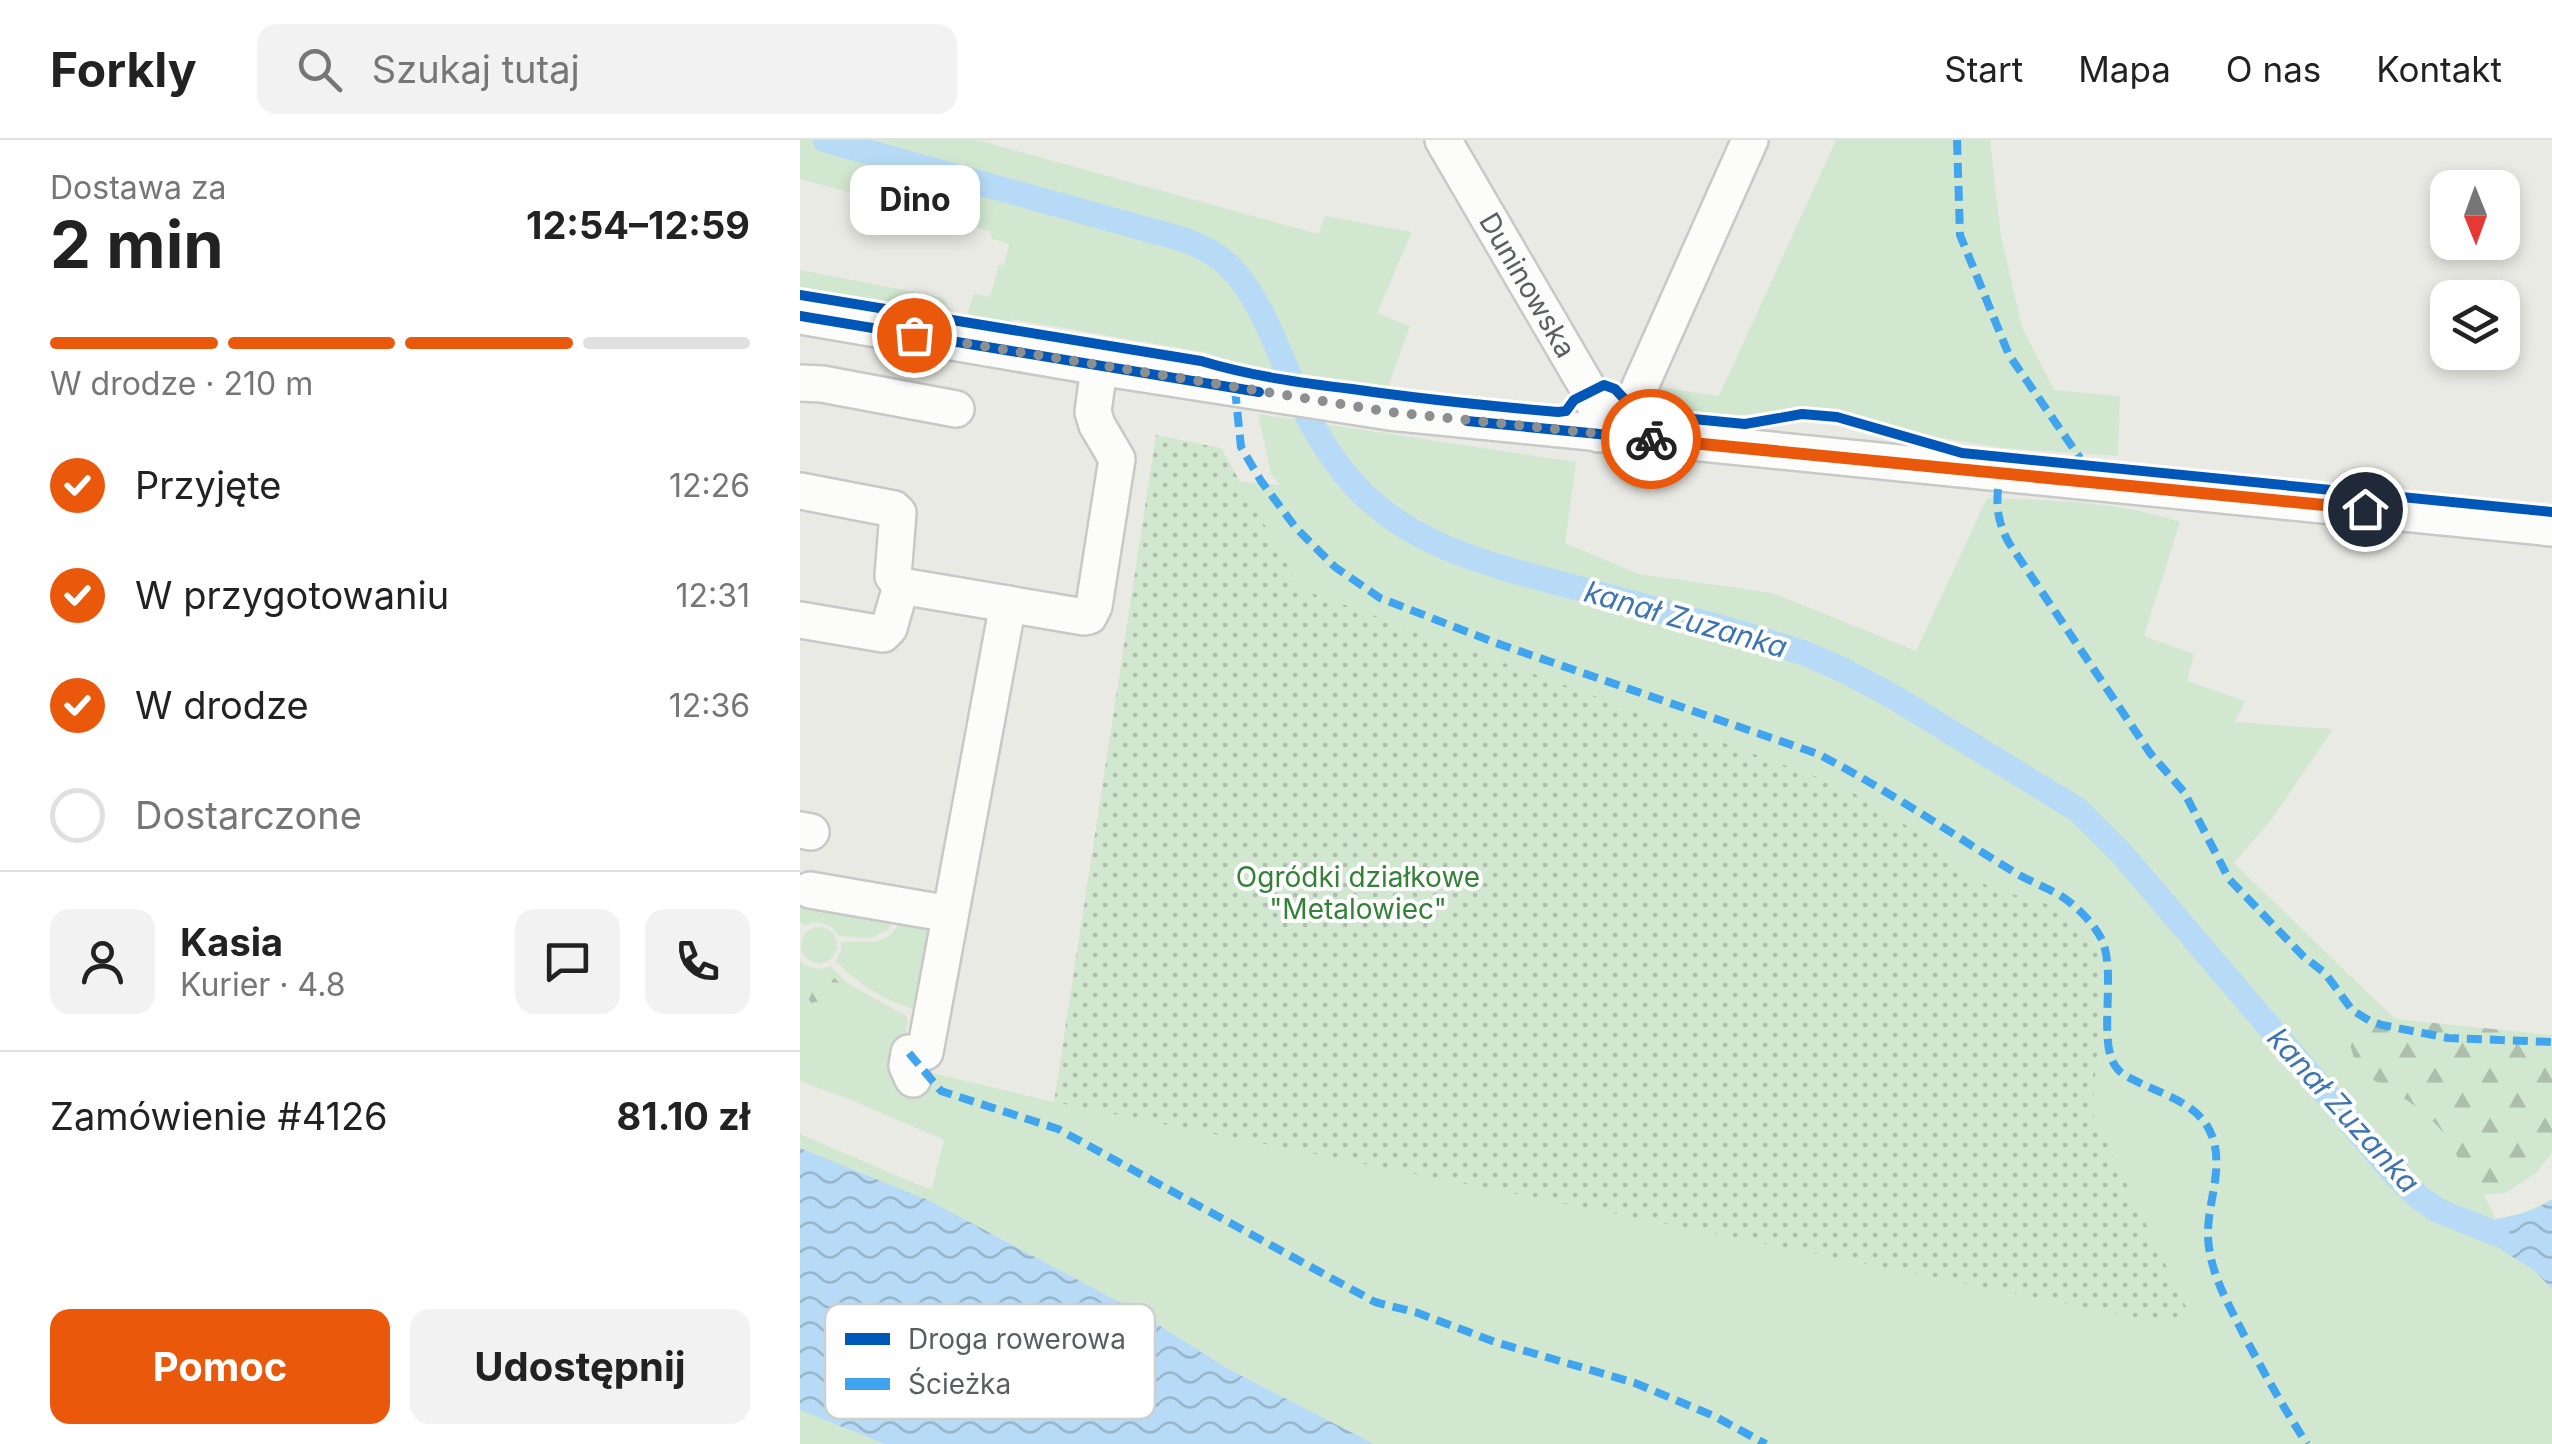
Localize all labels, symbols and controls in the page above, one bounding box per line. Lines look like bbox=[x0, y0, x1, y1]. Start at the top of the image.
search box bbox=[257, 24, 957, 114]
text: Forkly bbox=[50, 40, 197, 99]
icon: search bbox=[292, 42, 347, 97]
text: Szukaj tutaj bbox=[372, 46, 580, 92]
text: Start bbox=[1944, 48, 2023, 90]
text: Mapa bbox=[2078, 48, 2171, 90]
text: O nas bbox=[2226, 48, 2321, 90]
text: Kontakt bbox=[2376, 48, 2502, 90]
callout: Dino bbox=[849, 165, 979, 235]
text: Dostawa za bbox=[50, 168, 227, 207]
north arrow bbox=[2430, 170, 2520, 260]
map controls bbox=[2430, 170, 2520, 370]
text: Dino bbox=[879, 180, 951, 219]
text: 12:54–12:59 bbox=[526, 202, 750, 248]
text: 2 min bbox=[50, 205, 224, 284]
street label: Duninowska bbox=[1472, 207, 1583, 364]
button: layers bbox=[2430, 280, 2520, 370]
pin bbox=[872, 293, 957, 378]
icon: bag bbox=[887, 308, 942, 363]
text: W drodze · 210 m bbox=[50, 364, 313, 403]
courier bbox=[1601, 389, 1701, 489]
icon: bike bbox=[1624, 412, 1679, 467]
icon: check bbox=[50, 458, 105, 513]
text: Przyjęte bbox=[135, 462, 282, 508]
text: 12:26 bbox=[669, 466, 750, 505]
pin bbox=[2323, 467, 2408, 552]
icon: home bbox=[2338, 482, 2393, 537]
icon: check bbox=[50, 568, 105, 623]
text: W przygotowaniu bbox=[135, 572, 449, 618]
water label: kanał Zuzanka bbox=[1580, 573, 1792, 665]
text: 12:31 bbox=[675, 576, 750, 615]
icon: check bbox=[50, 678, 105, 733]
text: W drodze bbox=[135, 682, 309, 728]
text: 12:36 bbox=[669, 686, 750, 725]
text: Dostarczone bbox=[135, 792, 362, 838]
park label: Ogródki działkowe "Metalowiec" bbox=[1236, 860, 1480, 926]
button: person bbox=[50, 909, 155, 1014]
button: chat bbox=[515, 909, 620, 1014]
button: phone bbox=[645, 909, 750, 1014]
text: Kasia bbox=[180, 919, 283, 965]
text: Kurier · 4.8 bbox=[180, 965, 345, 1004]
water label: kanał Zuzanka bbox=[2261, 1020, 2427, 1200]
text: Zamówienie #4126 bbox=[50, 1093, 388, 1139]
text: 81.10 zł bbox=[617, 1093, 750, 1139]
legend bbox=[825, 1304, 1155, 1419]
button: Pomoc bbox=[50, 1309, 390, 1424]
button: Udostępnij bbox=[410, 1309, 750, 1424]
text: Droga rowerowa bbox=[908, 1322, 1126, 1356]
text: Ścieżka bbox=[908, 1367, 1011, 1401]

